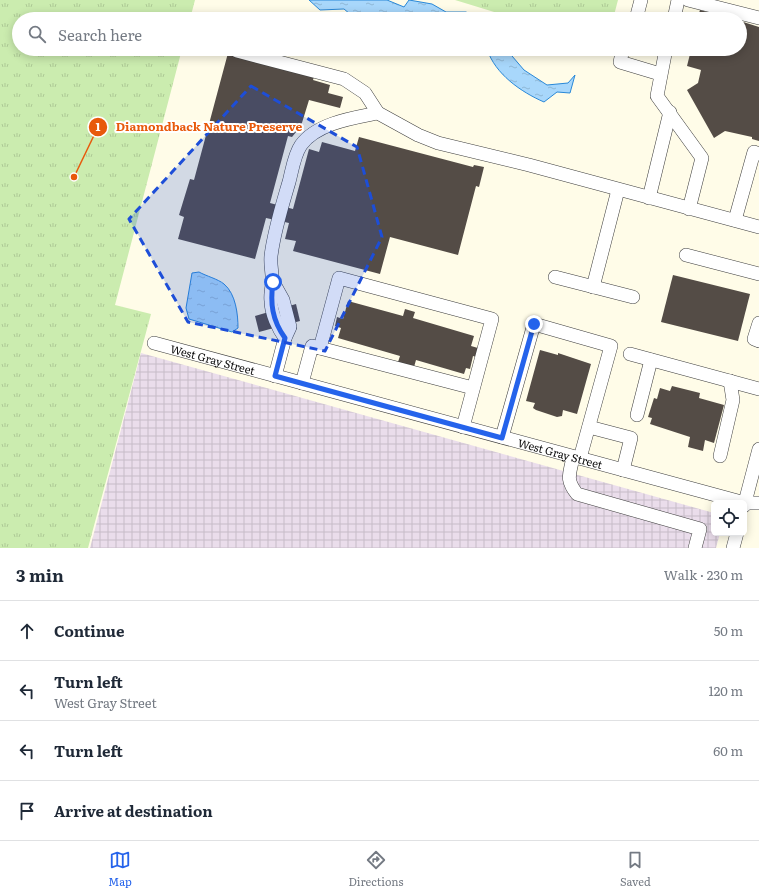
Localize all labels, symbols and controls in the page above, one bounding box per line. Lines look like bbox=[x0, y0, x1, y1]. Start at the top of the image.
search box bbox=[12, 12, 747, 56]
icon: search bbox=[26, 23, 48, 45]
text: Search here bbox=[58, 23, 142, 46]
callout: Diamondback Nature Preserve bbox=[88, 115, 311, 139]
text: 1 bbox=[96, 117, 101, 135]
text: Diamondback Nature Preserve bbox=[116, 117, 302, 135]
route start bbox=[264, 273, 282, 291]
route end bbox=[525, 315, 543, 333]
street label: West Gray Street bbox=[169, 340, 257, 378]
street label: West Gray Street bbox=[516, 434, 605, 472]
map controls bbox=[711, 500, 747, 536]
button: locate bbox=[711, 500, 747, 536]
text: 3 min bbox=[16, 562, 64, 587]
text: Walk · 230 m bbox=[664, 565, 743, 584]
text: Continue bbox=[54, 619, 124, 642]
icon: ahead bbox=[16, 620, 38, 642]
text: 50 m bbox=[714, 621, 743, 640]
text: Turn left bbox=[54, 670, 123, 693]
icon: left bbox=[16, 680, 38, 702]
text: 120 m bbox=[708, 681, 743, 700]
text: West Gray Street bbox=[54, 693, 157, 712]
text: Turn left bbox=[54, 739, 123, 762]
icon: left bbox=[16, 740, 38, 762]
text: 60 m bbox=[713, 741, 743, 760]
text: Arrive at destination bbox=[54, 799, 213, 822]
icon: arrive bbox=[16, 800, 38, 822]
tab: Map bbox=[108, 849, 132, 889]
tab: Directions bbox=[348, 849, 403, 889]
tab: Saved bbox=[620, 849, 651, 889]

